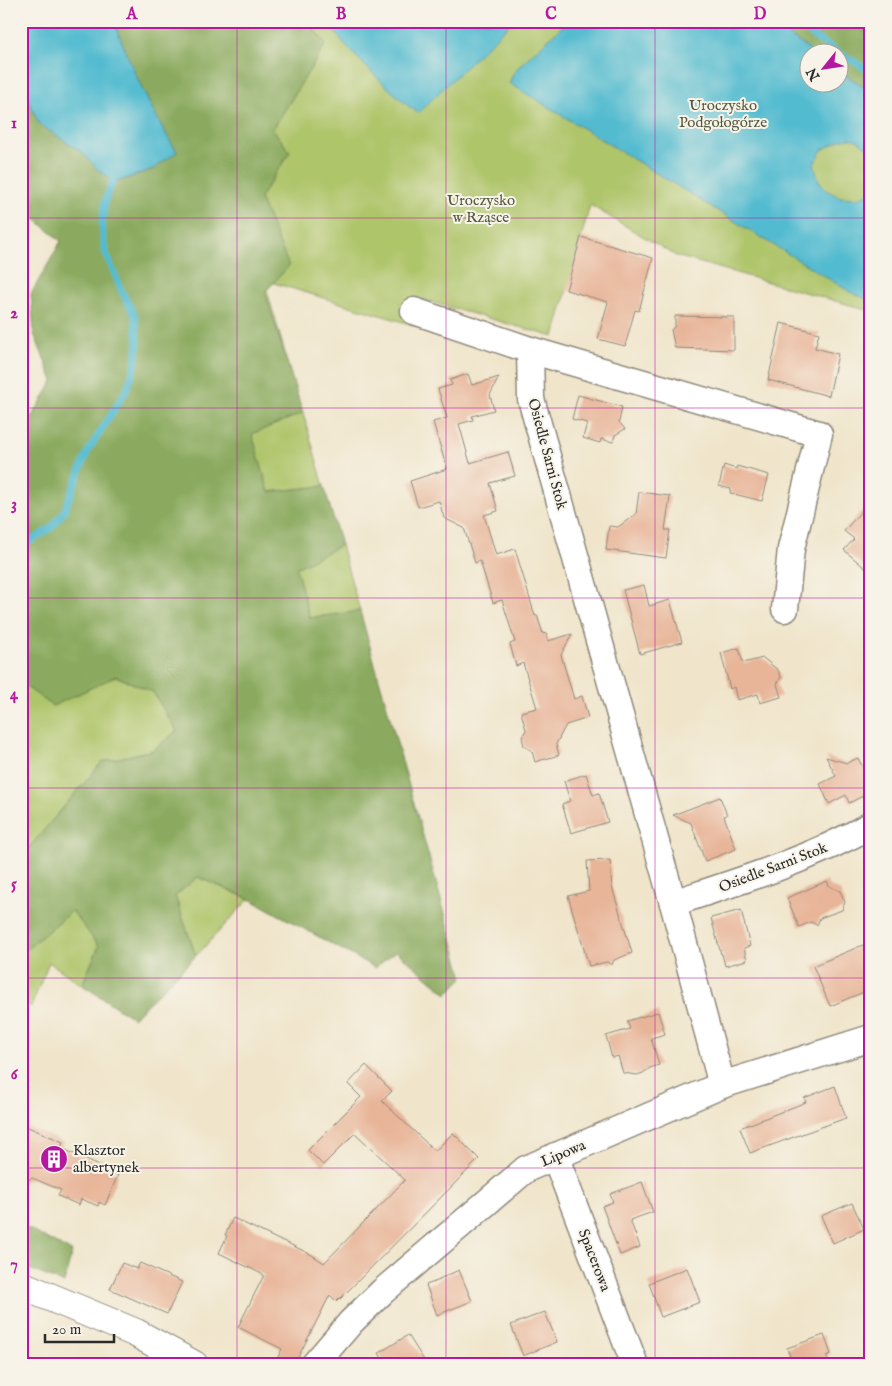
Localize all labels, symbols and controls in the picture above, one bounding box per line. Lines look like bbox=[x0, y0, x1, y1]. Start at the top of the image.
text: A bbox=[126, 5, 139, 25]
text: B bbox=[336, 5, 347, 25]
text: C bbox=[545, 5, 557, 25]
text: D bbox=[754, 5, 767, 25]
north arrow bbox=[800, 42, 850, 92]
text: N bbox=[803, 64, 825, 85]
park label: Uroczysko Podgołogórze bbox=[679, 96, 767, 132]
text: 1 bbox=[11, 114, 17, 134]
park label: Uroczysko w Rząsce bbox=[447, 191, 515, 227]
text: 2 bbox=[10, 304, 18, 324]
street label: Osiedle Sarni Stok bbox=[524, 396, 572, 513]
text: 3 bbox=[11, 495, 17, 515]
text: 4 bbox=[10, 685, 19, 705]
street label: Osiedle Sarni Stok bbox=[716, 838, 831, 897]
text: 5 bbox=[11, 875, 17, 895]
text: 6 bbox=[11, 1065, 19, 1085]
street label: Lipowa bbox=[538, 1135, 589, 1171]
place label: Klasztor albertynek bbox=[73, 1141, 140, 1177]
building icon: Klasztor albertynek bbox=[39, 1144, 69, 1174]
street label: Spacerowa bbox=[574, 1226, 615, 1295]
text: 7 bbox=[10, 1255, 18, 1275]
scale bar bbox=[45, 1311, 114, 1343]
text: 20 m bbox=[52, 1320, 82, 1339]

